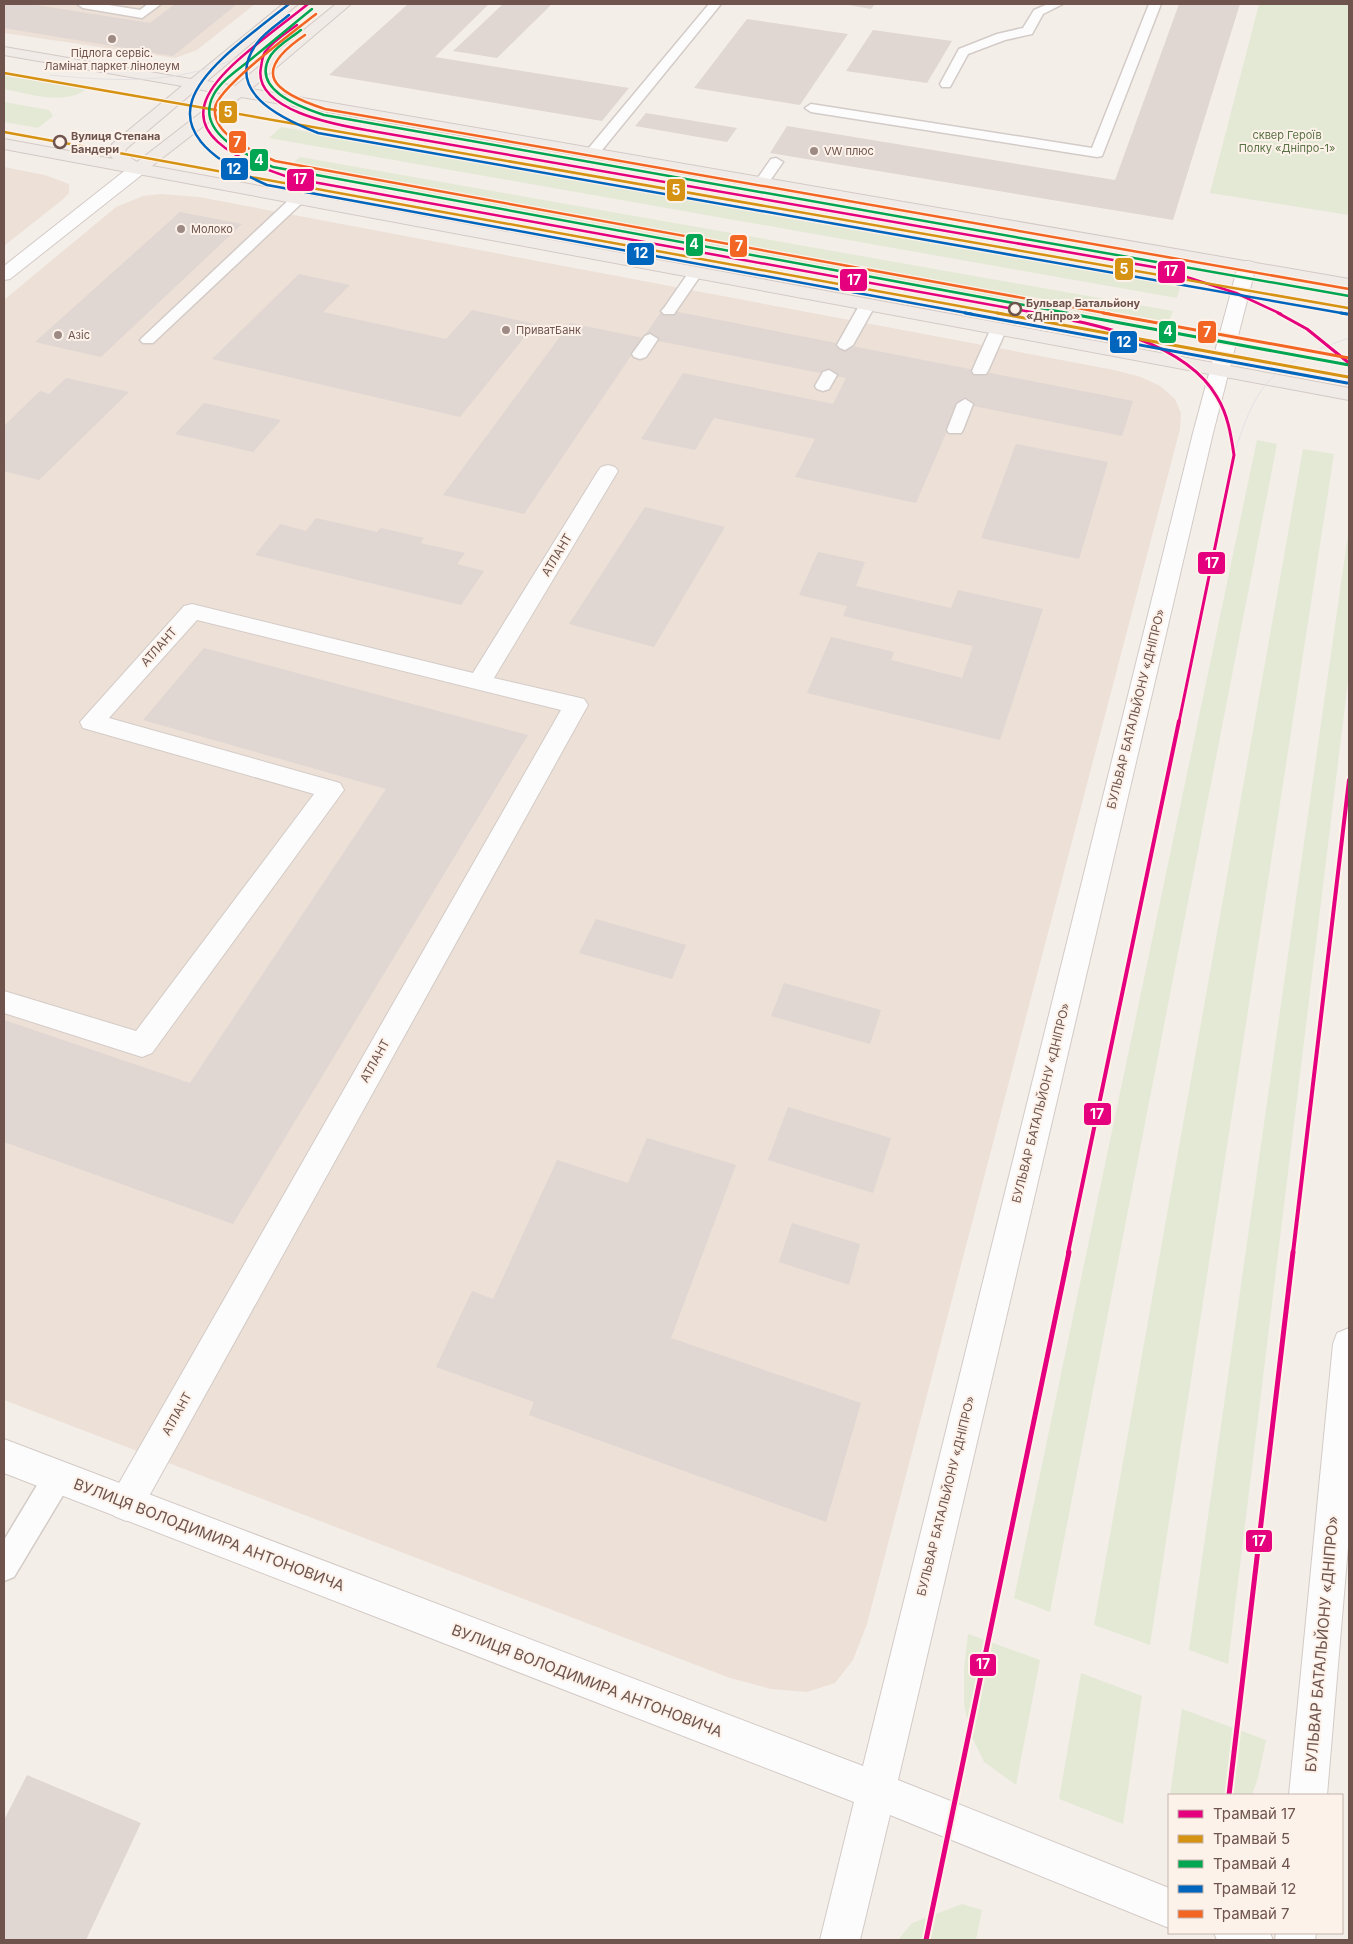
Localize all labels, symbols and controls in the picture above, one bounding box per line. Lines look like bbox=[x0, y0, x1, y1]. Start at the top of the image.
marker: Підлога сервіс. Ламінат паркет лінолеум bbox=[106, 33, 118, 45]
place label: Підлога сервіс. Ламінат паркет лінолеум bbox=[44, 46, 180, 73]
line badge: 5 bbox=[218, 100, 238, 124]
text: 5 bbox=[224, 103, 233, 120]
park label: сквер Героїв Полку «Дніпро-1» bbox=[1239, 128, 1335, 155]
place label: Вулиця Степана Бандери bbox=[71, 129, 160, 156]
line badge: 7 bbox=[228, 130, 247, 154]
text: 7 bbox=[233, 133, 241, 150]
marker: Вулиця Степана Бандери bbox=[53, 135, 67, 149]
place label: VW плюс bbox=[824, 144, 874, 158]
marker: VW плюс bbox=[808, 145, 820, 157]
line badge: 4 bbox=[249, 148, 269, 172]
text: 4 bbox=[254, 151, 264, 168]
line badge: 12 bbox=[220, 157, 249, 181]
text: 12 bbox=[227, 160, 242, 177]
line badge: 17 bbox=[286, 168, 315, 192]
text: 17 bbox=[293, 170, 307, 187]
line badge: 5 bbox=[666, 178, 686, 202]
text: 5 bbox=[672, 181, 681, 198]
place label: Молоко bbox=[191, 222, 233, 236]
marker: Молоко bbox=[175, 223, 187, 235]
line badge: 4 bbox=[685, 233, 704, 257]
line badge: 7 bbox=[729, 234, 748, 258]
text: 4 bbox=[689, 235, 699, 252]
text: 7 bbox=[735, 237, 743, 254]
line badge: 12 bbox=[626, 242, 655, 266]
text: 12 bbox=[634, 244, 649, 261]
line badge: 5 bbox=[1114, 257, 1134, 281]
text: 5 bbox=[1120, 260, 1129, 277]
line badge: 17 bbox=[1157, 260, 1186, 284]
text: 17 bbox=[1164, 262, 1178, 279]
line badge: 17 bbox=[839, 268, 868, 292]
text: 17 bbox=[847, 271, 861, 288]
place label: Бульвар Батальйону «Дніпро» bbox=[1026, 296, 1141, 323]
marker: Бульвар Батальйону «Дніпро» bbox=[1008, 302, 1022, 316]
line badge: 4 bbox=[1158, 320, 1177, 344]
line badge: 7 bbox=[1197, 320, 1217, 344]
text: 4 bbox=[1163, 322, 1173, 339]
place label: ПриватБанк bbox=[516, 323, 581, 337]
text: 7 bbox=[1203, 323, 1211, 340]
marker: ПриватБанк bbox=[500, 324, 512, 336]
place label: Азіс bbox=[68, 328, 90, 342]
marker: Азіс bbox=[52, 329, 64, 341]
line badge: 12 bbox=[1109, 330, 1138, 354]
text: 12 bbox=[1117, 333, 1132, 350]
street label: АТЛАНТ bbox=[538, 530, 575, 579]
line badge: 17 bbox=[1197, 551, 1226, 575]
text: 17 bbox=[1205, 554, 1219, 571]
street label: БУЛЬВАР БАТАЛЬЙОНУ «ДНІПРО» bbox=[1103, 607, 1168, 811]
street label: АТЛАНТ bbox=[137, 624, 180, 669]
street label: БУЛЬВАР БАТАЛЬЙОНУ «ДНІПРО» bbox=[1008, 1001, 1073, 1205]
street label: АТЛАНТ bbox=[357, 1036, 393, 1085]
line badge: 17 bbox=[1083, 1102, 1112, 1126]
text: 17 bbox=[1090, 1105, 1104, 1122]
street label: АТЛАНТ bbox=[159, 1389, 195, 1438]
street label: БУЛЬВАР БАТАЛЬЙОНУ «ДНІПРО» bbox=[913, 1394, 978, 1598]
street label: ВУЛИЦЯ ВОЛОДИМИРА АНТОНОВИЧА bbox=[71, 1474, 347, 1595]
street label: БУЛЬВАР БАТАЛЬЙОНУ «ДНІПРО» bbox=[1301, 1515, 1342, 1773]
line badge: 17 bbox=[1245, 1529, 1273, 1553]
text: 17 bbox=[1252, 1532, 1266, 1549]
street label: ВУЛИЦЯ ВОЛОДИМИРА АНТОНОВИЧА bbox=[449, 1620, 725, 1741]
line badge: 17 bbox=[969, 1653, 997, 1677]
text: 17 bbox=[976, 1655, 990, 1672]
legend bbox=[1168, 1794, 1343, 1934]
text: Трамвай 17 bbox=[1213, 1804, 1296, 1823]
text: Трамвай 5 bbox=[1213, 1829, 1290, 1848]
text: Трамвай 4 bbox=[1213, 1854, 1291, 1873]
text: Трамвай 12 bbox=[1213, 1879, 1296, 1898]
text: Трамвай 7 bbox=[1213, 1904, 1290, 1923]

